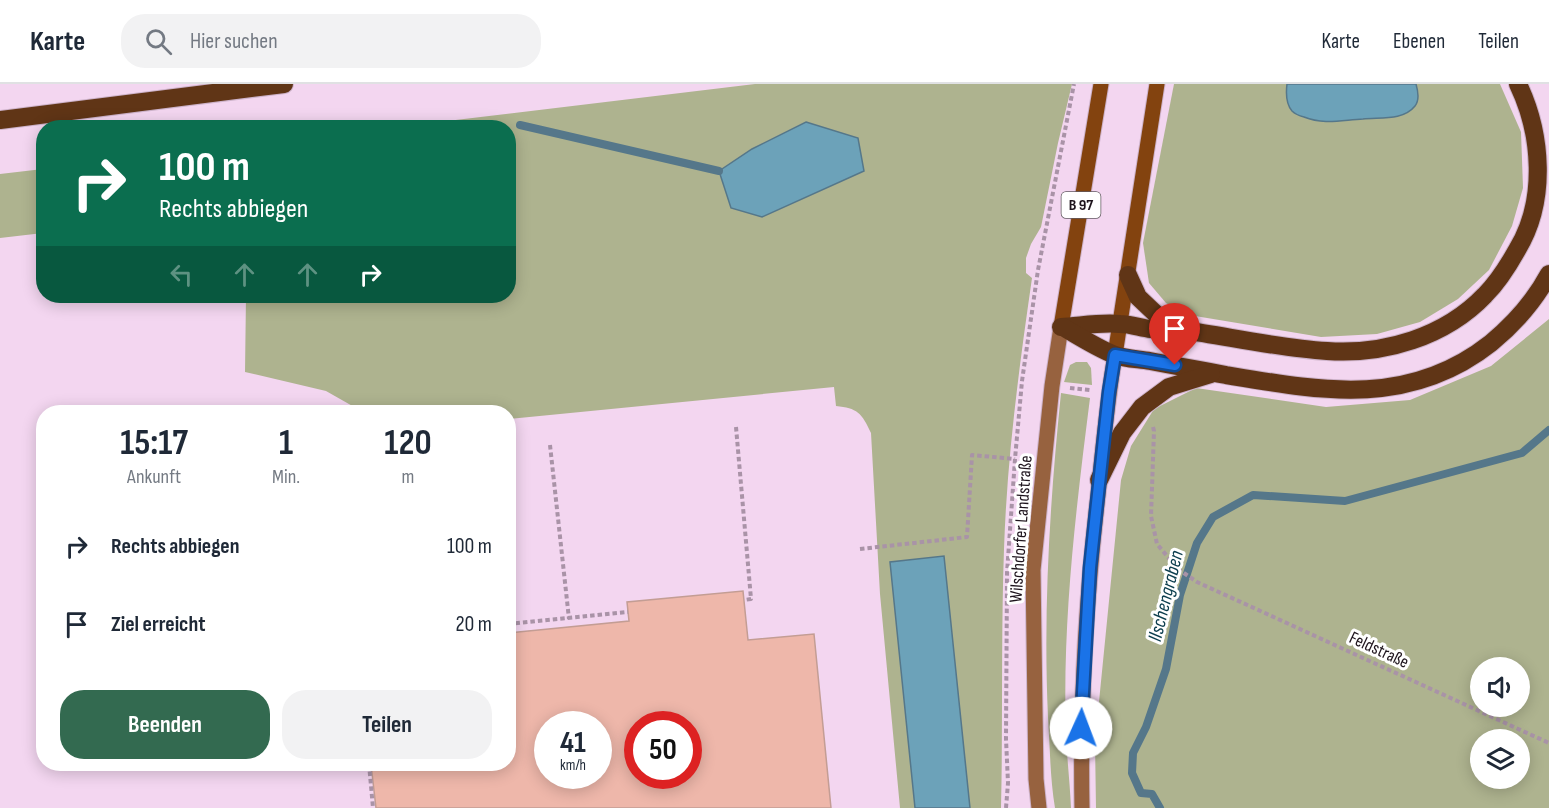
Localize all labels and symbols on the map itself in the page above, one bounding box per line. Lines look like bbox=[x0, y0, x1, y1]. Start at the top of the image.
road number: B 97 bbox=[1062, 192, 1100, 218]
pin bbox=[1149, 303, 1200, 365]
street label: Wilschdorfer Landstraße bbox=[1005, 455, 1037, 603]
water label: Ilschengraben bbox=[1143, 548, 1189, 644]
street label: Feldstraße bbox=[1346, 627, 1412, 673]
position arrow bbox=[1049, 696, 1113, 760]
speed limit sign: 50 bbox=[624, 711, 702, 789]

